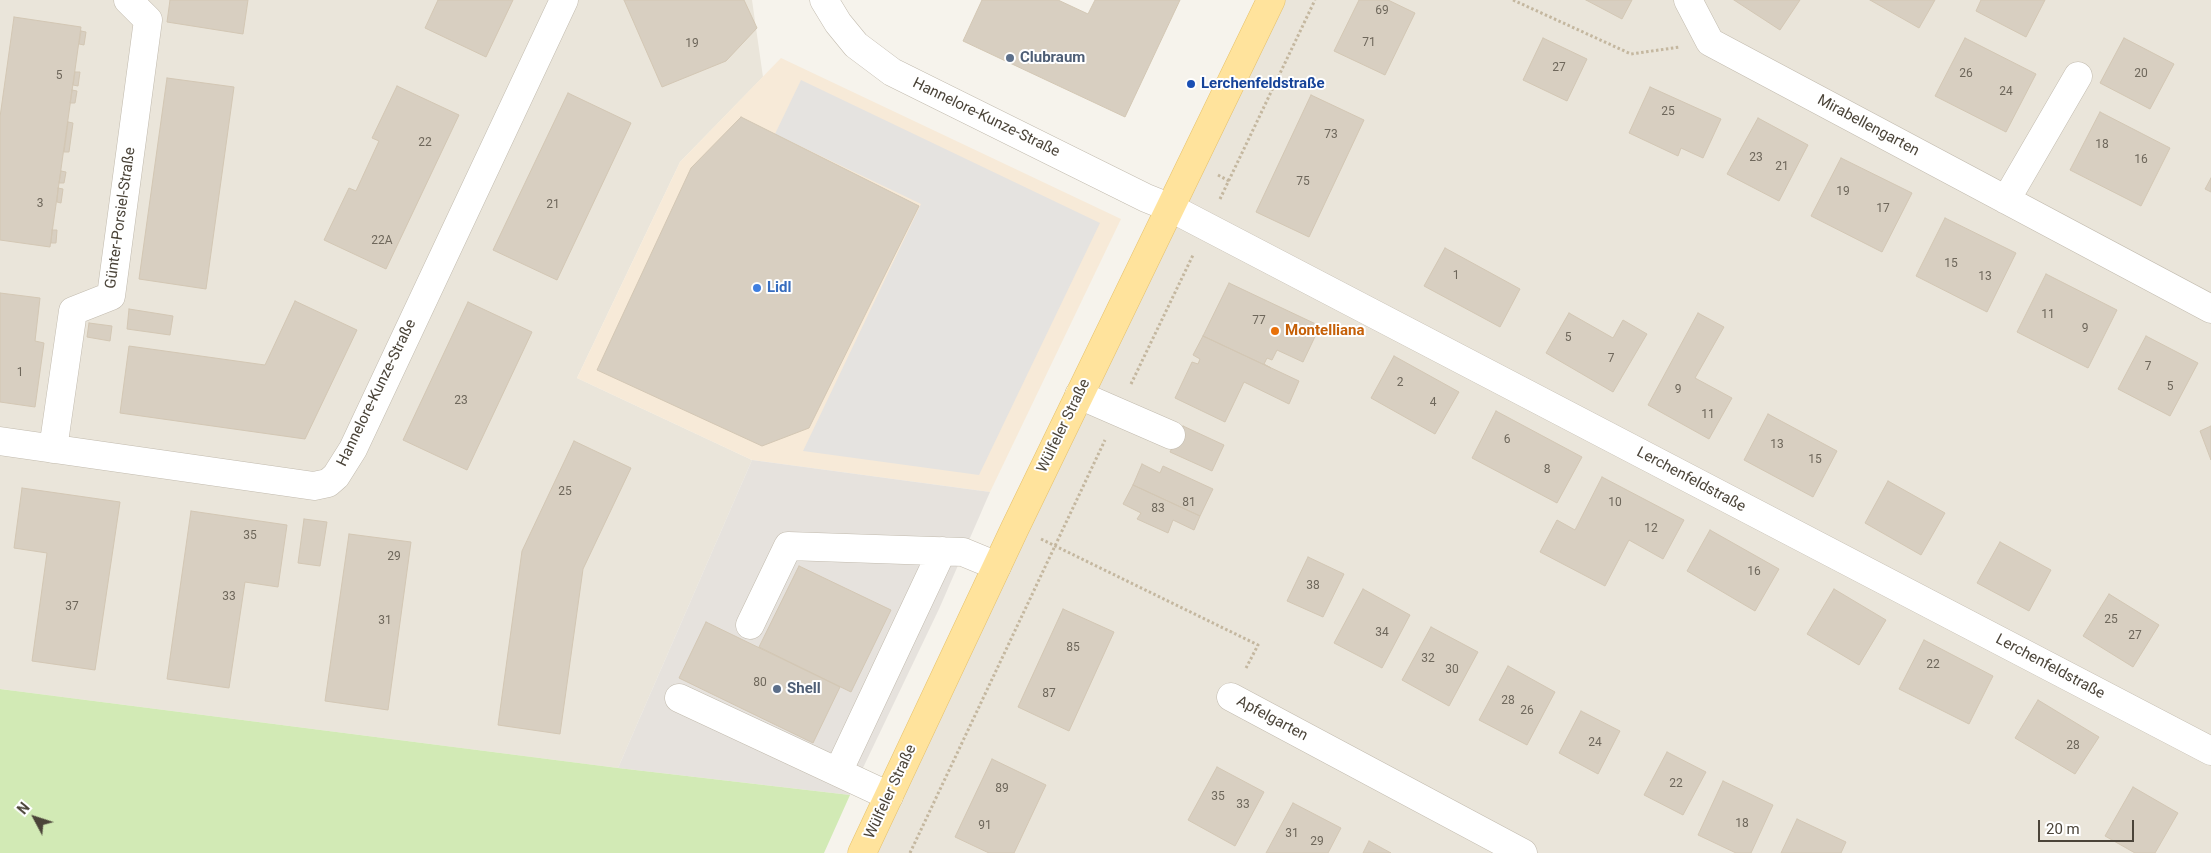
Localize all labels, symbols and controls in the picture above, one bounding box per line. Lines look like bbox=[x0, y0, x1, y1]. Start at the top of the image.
house number: 69 bbox=[1375, 4, 1389, 18]
house number: 71 bbox=[1362, 36, 1376, 50]
house number: 19 bbox=[685, 37, 699, 51]
place label: Clubraum bbox=[1020, 49, 1085, 67]
marker: Clubraum bbox=[1004, 52, 1016, 64]
house number: 27 bbox=[1552, 61, 1566, 75]
house number: 26 bbox=[1959, 67, 1973, 81]
house number: 20 bbox=[2134, 67, 2148, 81]
house number: 5 bbox=[56, 69, 62, 83]
street label: Hannelore-Kunze-Straße bbox=[909, 75, 1063, 161]
place label: Lerchenfeldstraße bbox=[1201, 75, 1325, 93]
marker: Lerchenfeldstraße bbox=[1185, 78, 1197, 90]
house number: 24 bbox=[1999, 85, 2013, 99]
street label: Mirabellengarten bbox=[1814, 92, 1922, 160]
house number: 25 bbox=[1661, 105, 1675, 119]
house number: 73 bbox=[1324, 128, 1338, 142]
house number: 22 bbox=[418, 136, 432, 150]
house number: 18 bbox=[2095, 138, 2109, 152]
street label: Günter-Porsiel-Straße bbox=[102, 146, 140, 290]
house number: 23 bbox=[1749, 151, 1763, 165]
house number: 16 bbox=[2134, 153, 2148, 167]
house number: 21 bbox=[1775, 160, 1789, 174]
house number: 75 bbox=[1296, 175, 1310, 189]
house number: 19 bbox=[1836, 185, 1850, 199]
house number: 3 bbox=[37, 197, 43, 211]
house number: 21 bbox=[546, 198, 560, 212]
house number: 17 bbox=[1876, 202, 1890, 216]
house number: 22A bbox=[371, 234, 393, 248]
house number: 15 bbox=[1944, 257, 1958, 271]
house number: 1 bbox=[1453, 269, 1459, 283]
house number: 13 bbox=[1978, 270, 1992, 284]
place label: Lidl bbox=[767, 279, 791, 297]
marker: Lidl bbox=[751, 282, 763, 294]
house number: 11 bbox=[2041, 308, 2055, 322]
house number: 77 bbox=[1252, 314, 1266, 328]
street label: Hannelore-Kunze-Straße bbox=[334, 316, 420, 470]
place label: Montelliana bbox=[1285, 322, 1365, 340]
house number: 9 bbox=[2082, 322, 2088, 336]
marker: Montelliana bbox=[1269, 325, 1281, 337]
house number: 5 bbox=[1565, 331, 1571, 345]
house number: 7 bbox=[1608, 352, 1614, 366]
house number: 7 bbox=[2145, 360, 2151, 374]
house number: 1 bbox=[17, 366, 23, 380]
street label: Wülfeler Straße bbox=[1034, 376, 1094, 476]
house number: 2 bbox=[1397, 376, 1403, 390]
house number: 5 bbox=[2167, 380, 2173, 394]
house number: 9 bbox=[1675, 383, 1681, 397]
house number: 23 bbox=[454, 394, 468, 408]
house number: 4 bbox=[1430, 396, 1436, 410]
house number: 11 bbox=[1701, 408, 1715, 422]
house number: 6 bbox=[1504, 433, 1510, 447]
house number: 13 bbox=[1770, 438, 1784, 452]
street label: Lerchenfeldstraße bbox=[1633, 444, 1749, 516]
house number: 15 bbox=[1808, 453, 1822, 467]
house number: 8 bbox=[1544, 463, 1550, 477]
house number: 25 bbox=[558, 485, 572, 499]
house number: 81 bbox=[1182, 496, 1196, 510]
house number: 10 bbox=[1608, 496, 1622, 510]
house number: 83 bbox=[1151, 502, 1165, 516]
house number: 12 bbox=[1644, 522, 1658, 536]
house number: 35 bbox=[243, 529, 257, 543]
house number: 29 bbox=[387, 550, 401, 564]
house number: 16 bbox=[1747, 565, 1761, 579]
house number: 38 bbox=[1306, 579, 1320, 593]
house number: 33 bbox=[222, 590, 236, 604]
house number: 37 bbox=[65, 600, 79, 614]
house number: 25 bbox=[2104, 613, 2118, 627]
house number: 31 bbox=[378, 614, 392, 628]
house number: 34 bbox=[1375, 626, 1389, 640]
house number: 27 bbox=[2128, 629, 2142, 643]
street label: Lerchenfeldstraße bbox=[1992, 631, 2108, 703]
house number: 85 bbox=[1066, 641, 1080, 655]
house number: 32 bbox=[1421, 652, 1435, 666]
house number: 22 bbox=[1926, 658, 1940, 672]
house number: 30 bbox=[1445, 663, 1459, 677]
house number: 80 bbox=[753, 676, 767, 690]
place label: Shell bbox=[787, 680, 821, 698]
marker: Shell bbox=[771, 683, 783, 695]
house number: 87 bbox=[1042, 687, 1056, 701]
street label: Apfelgarten bbox=[1233, 693, 1311, 745]
house number: 28 bbox=[1501, 694, 1515, 708]
house number: 26 bbox=[1520, 704, 1534, 718]
house number: 24 bbox=[1588, 736, 1602, 750]
house number: 28 bbox=[2066, 739, 2080, 753]
street label: Wülfeler Straße bbox=[861, 742, 921, 842]
house number: 22 bbox=[1669, 777, 1683, 791]
house number: 89 bbox=[995, 782, 1009, 796]
house number: 35 bbox=[1211, 790, 1225, 804]
north arrow bbox=[10, 793, 60, 843]
house number: 33 bbox=[1236, 798, 1250, 812]
text: N bbox=[14, 799, 33, 817]
scale bar bbox=[2041, 810, 2137, 842]
house number: 18 bbox=[1735, 817, 1749, 831]
house number: 91 bbox=[978, 819, 992, 833]
text: 20 m bbox=[2046, 820, 2080, 838]
house number: 31 bbox=[1285, 827, 1299, 841]
house number: 29 bbox=[1310, 835, 1324, 849]

